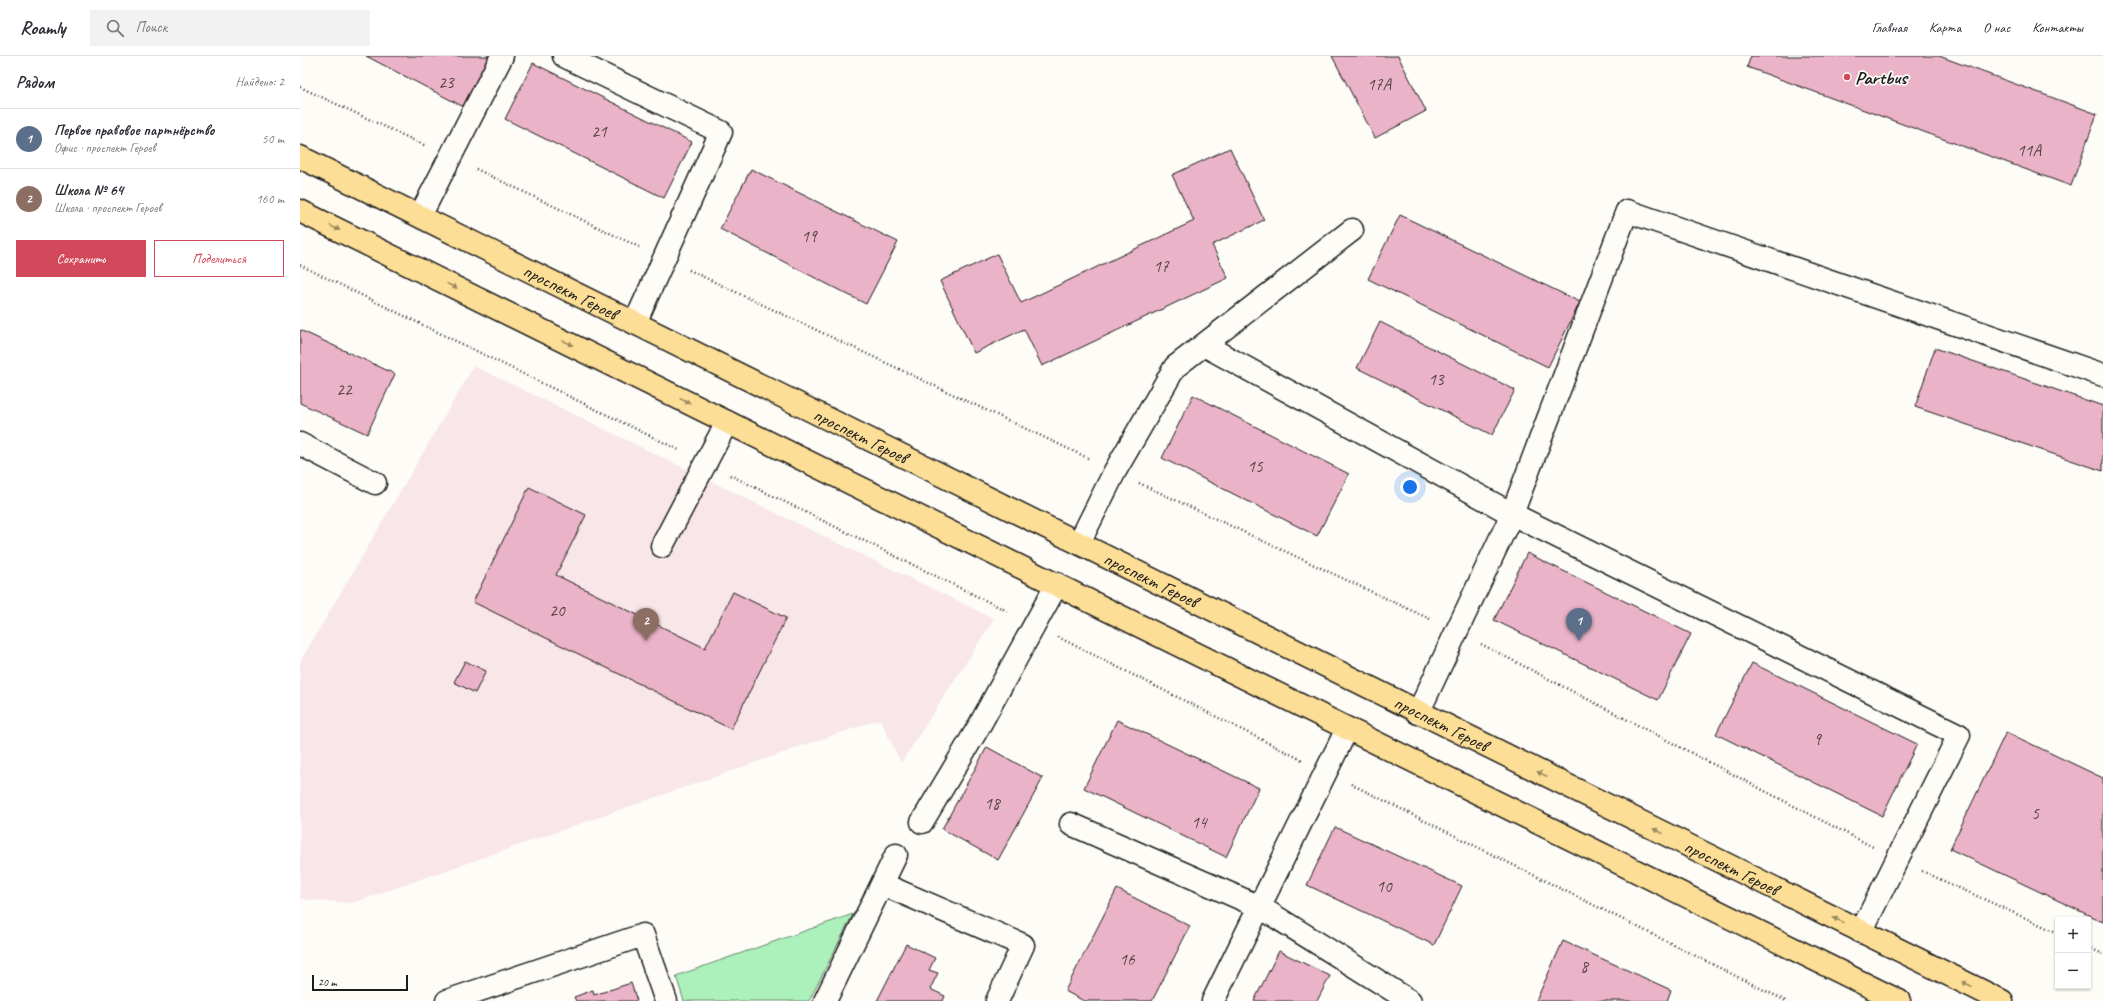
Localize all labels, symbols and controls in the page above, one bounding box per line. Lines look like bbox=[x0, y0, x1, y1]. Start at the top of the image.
search box bbox=[90, 10, 370, 46]
text: Roamly bbox=[20, 16, 66, 40]
icon: search bbox=[104, 17, 126, 39]
text: Поиск bbox=[136, 18, 167, 37]
text: Главная bbox=[1872, 19, 1907, 36]
text: Карта bbox=[1929, 19, 1961, 36]
text: О нас bbox=[1983, 19, 2010, 36]
text: Контакты bbox=[2032, 19, 2083, 36]
place label: Partbus bbox=[1855, 66, 1909, 90]
text: Рядом bbox=[16, 72, 54, 93]
house number: 23 bbox=[438, 72, 455, 93]
marker: Partbus bbox=[1842, 72, 1852, 82]
text: Найдено: 2 bbox=[236, 74, 284, 90]
house number: 17А bbox=[1367, 74, 1392, 95]
text: Первое правовое партнёрство bbox=[54, 121, 214, 140]
house number: 21 bbox=[591, 121, 608, 142]
text: 1 bbox=[26, 131, 32, 147]
text: 50 m bbox=[262, 131, 284, 147]
text: Офис · проспект Героев bbox=[54, 140, 155, 156]
house number: 11А bbox=[2017, 140, 2042, 161]
text: Школа № 64 bbox=[54, 181, 123, 200]
text: 2 bbox=[26, 191, 32, 207]
text: 160 m bbox=[256, 191, 284, 207]
text: Школа · проспект Героев bbox=[54, 200, 161, 216]
one-way arrow bbox=[329, 225, 341, 231]
house number: 19 bbox=[801, 226, 818, 247]
button: Сохранить bbox=[16, 240, 146, 277]
button: Поделиться bbox=[154, 240, 284, 277]
house number: 17 bbox=[1153, 256, 1170, 277]
street label: проспект Героев bbox=[519, 259, 624, 327]
one-way arrow bbox=[446, 283, 457, 289]
one-way arrow bbox=[562, 340, 574, 346]
house number: 13 bbox=[1428, 369, 1445, 390]
house number: 22 bbox=[336, 379, 353, 400]
one-way arrow bbox=[679, 398, 690, 404]
street label: проспект Героев bbox=[809, 403, 915, 471]
house number: 15 bbox=[1247, 456, 1264, 477]
your location bbox=[1400, 477, 1420, 497]
street label: проспект Героев bbox=[1100, 547, 1205, 615]
house number: 20 bbox=[549, 600, 566, 621]
pin: 2 bbox=[633, 608, 659, 641]
pin: 1 bbox=[1566, 608, 1592, 641]
street label: проспект Героев bbox=[1390, 690, 1495, 759]
house number: 9 bbox=[1813, 729, 1822, 750]
one-way arrow bbox=[1536, 771, 1547, 777]
house number: 18 bbox=[984, 793, 1002, 814]
house number: 5 bbox=[2031, 803, 2040, 824]
house number: 14 bbox=[1191, 812, 1209, 833]
one-way arrow bbox=[1653, 828, 1664, 834]
street label: проспект Героев bbox=[1680, 834, 1785, 903]
house number: 10 bbox=[1376, 876, 1393, 897]
one-way arrow bbox=[1832, 917, 1843, 923]
map controls bbox=[2055, 917, 2091, 989]
button: + bbox=[2055, 917, 2091, 953]
house number: 16 bbox=[1119, 949, 1136, 970]
button: − bbox=[2055, 953, 2091, 989]
house number: 8 bbox=[1580, 956, 1590, 977]
scale bar bbox=[312, 973, 408, 992]
text: 20 m bbox=[318, 975, 337, 989]
one-way arrow bbox=[1961, 981, 1972, 987]

